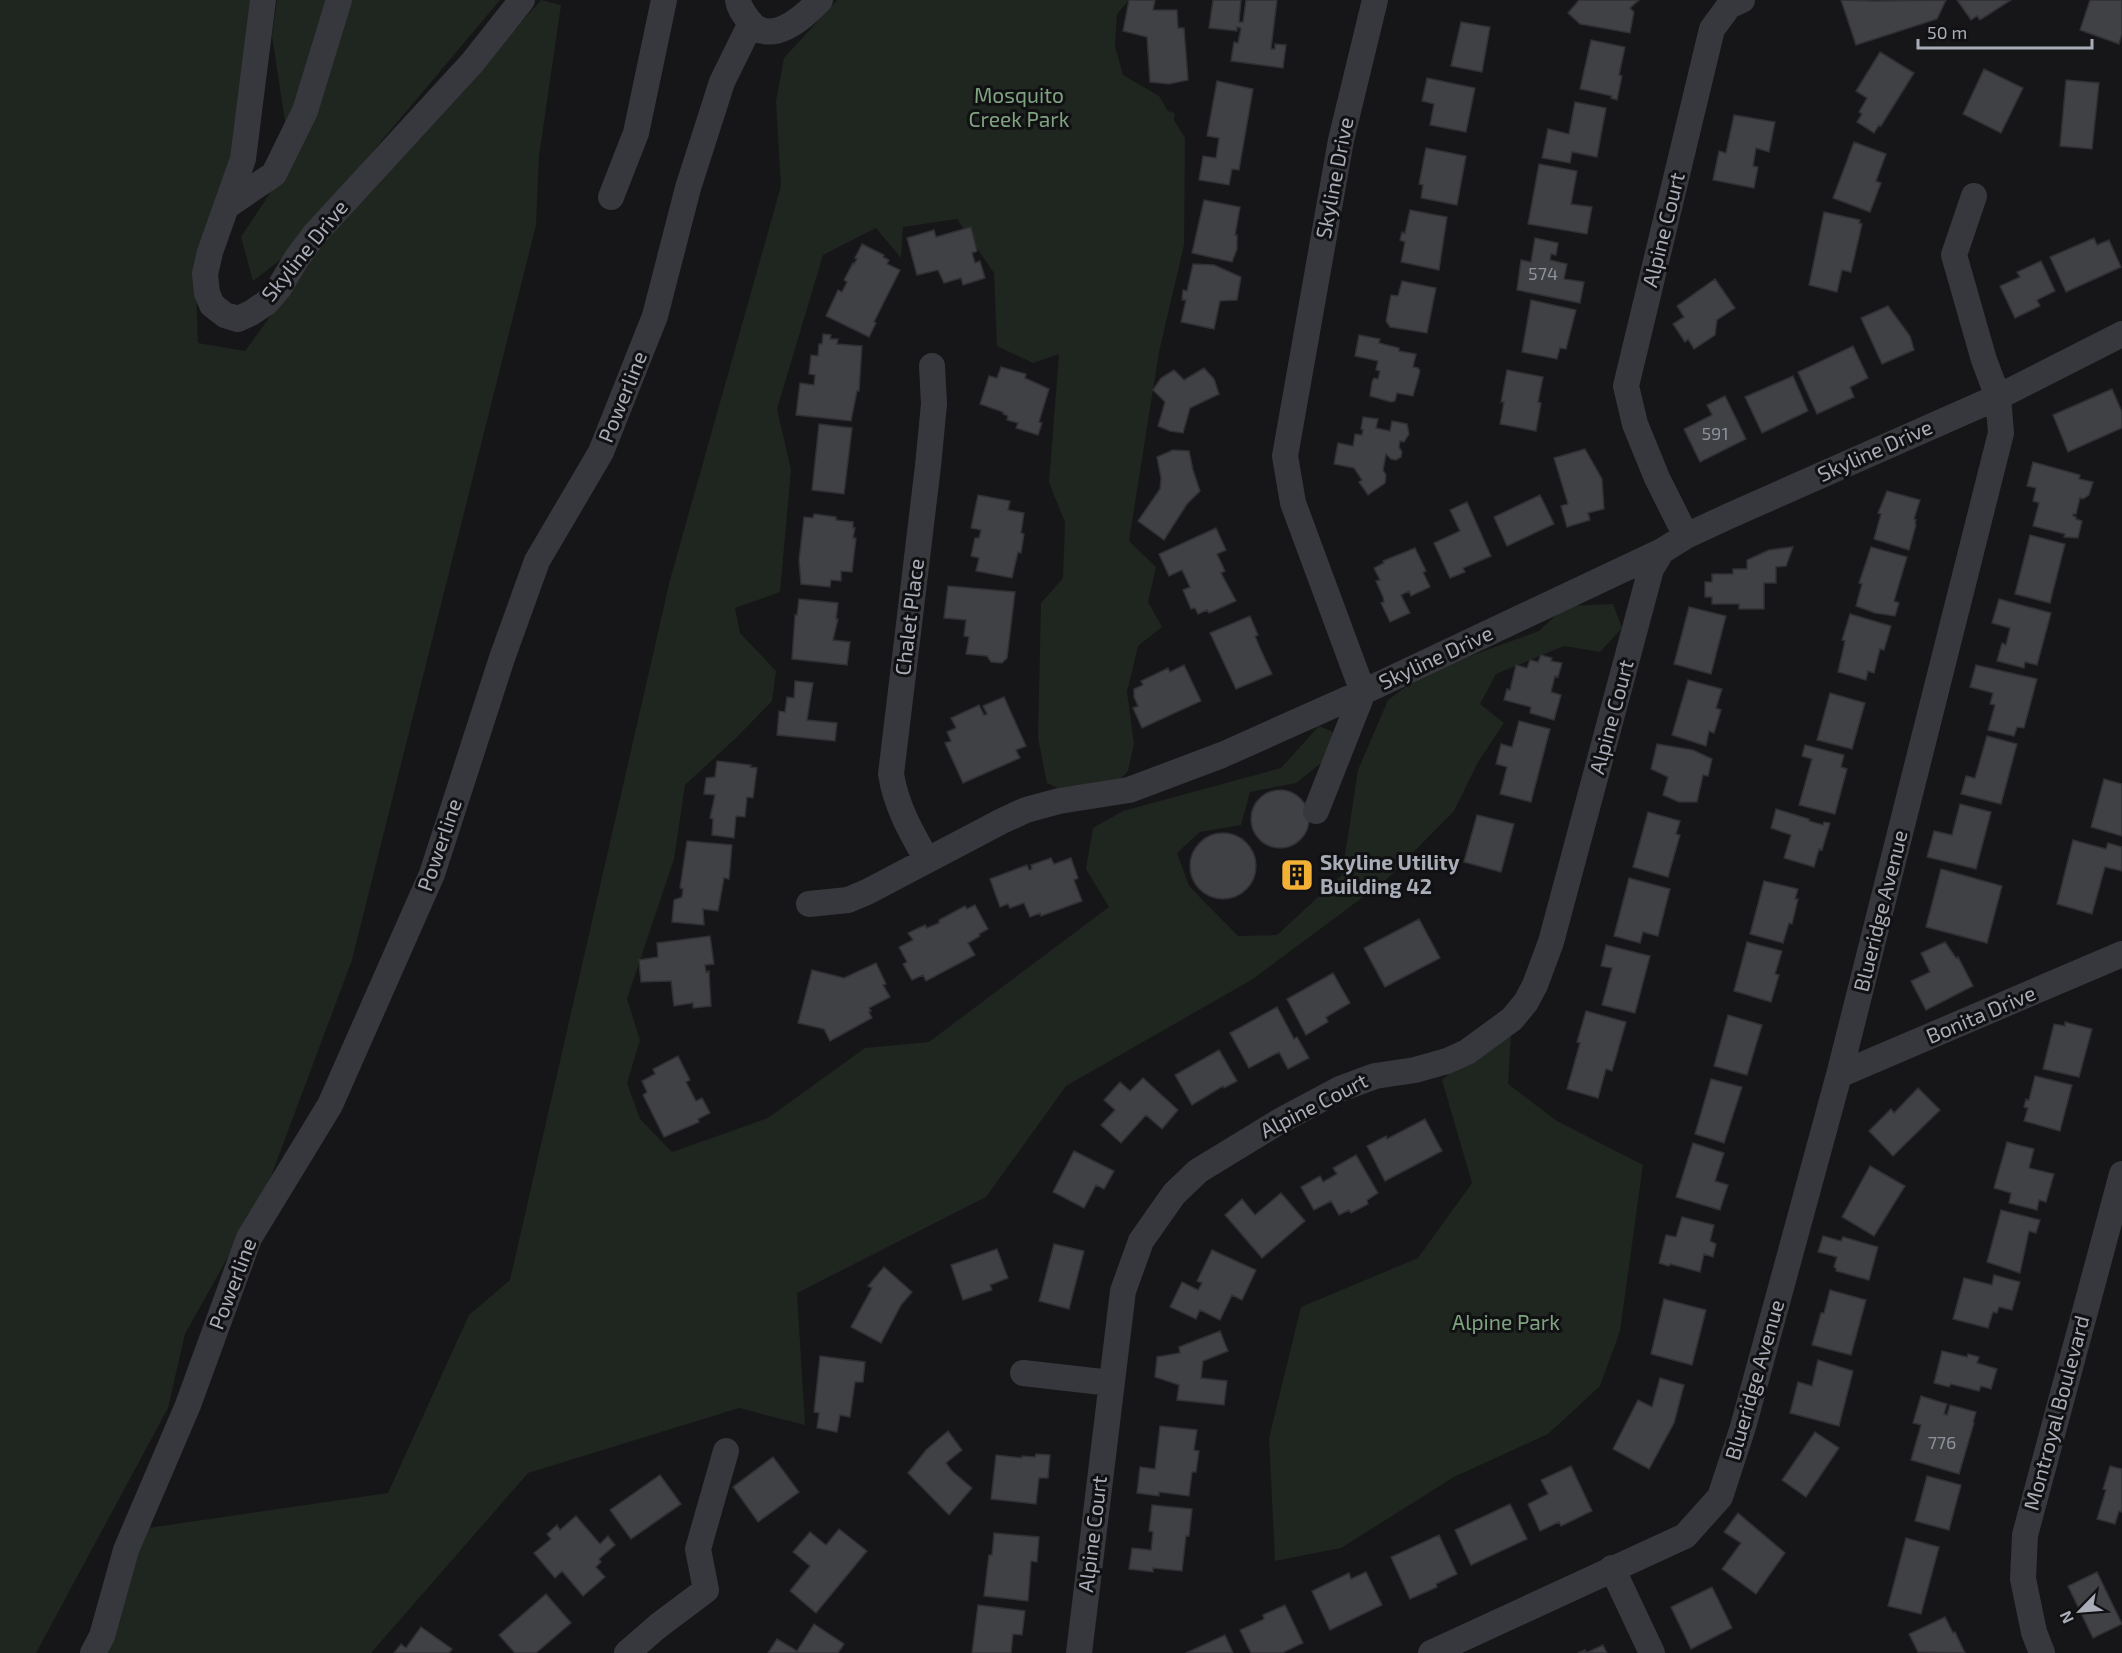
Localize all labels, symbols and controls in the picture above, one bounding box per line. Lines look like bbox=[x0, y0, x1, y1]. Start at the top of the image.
scale bar bbox=[1918, 12, 2092, 50]
text: 50 m bbox=[1927, 21, 1967, 43]
park label: Mosquito Creek Park bbox=[969, 82, 1070, 131]
street label: Skyline Drive bbox=[1310, 115, 1358, 240]
street label: Alpine Court bbox=[1636, 170, 1689, 289]
street label: Skyline Drive bbox=[255, 194, 352, 306]
house number: 574 bbox=[1528, 262, 1558, 284]
street label: Powerline bbox=[592, 347, 651, 446]
street label: Skyline Drive bbox=[1813, 413, 1936, 486]
house number: 591 bbox=[1701, 422, 1729, 444]
street label: Chalet Place bbox=[889, 557, 928, 677]
street label: Skyline Drive bbox=[1374, 619, 1496, 694]
street label: Alpine Court bbox=[1583, 657, 1638, 776]
street label: Powerline bbox=[411, 795, 466, 894]
street label: Blueridge Avenue bbox=[1847, 827, 1912, 994]
place label: Skyline Utility Building 42 bbox=[1320, 849, 1460, 898]
building icon: Skyline Utility Building 42 bbox=[1279, 857, 1315, 893]
street label: Bonita Drive bbox=[1922, 979, 2039, 1048]
street label: Alpine Court bbox=[1255, 1067, 1371, 1142]
street label: Powerline bbox=[203, 1234, 260, 1333]
street label: Blueridge Avenue bbox=[1719, 1297, 1788, 1463]
park label: Alpine Park bbox=[1452, 1309, 1560, 1334]
street label: Montroyal Boulevard bbox=[2018, 1312, 2094, 1513]
house number: 776 bbox=[1928, 1431, 1956, 1453]
street label: Alpine Court bbox=[1072, 1474, 1111, 1593]
north arrow bbox=[2050, 1581, 2110, 1641]
text: N bbox=[2055, 1608, 2077, 1627]

